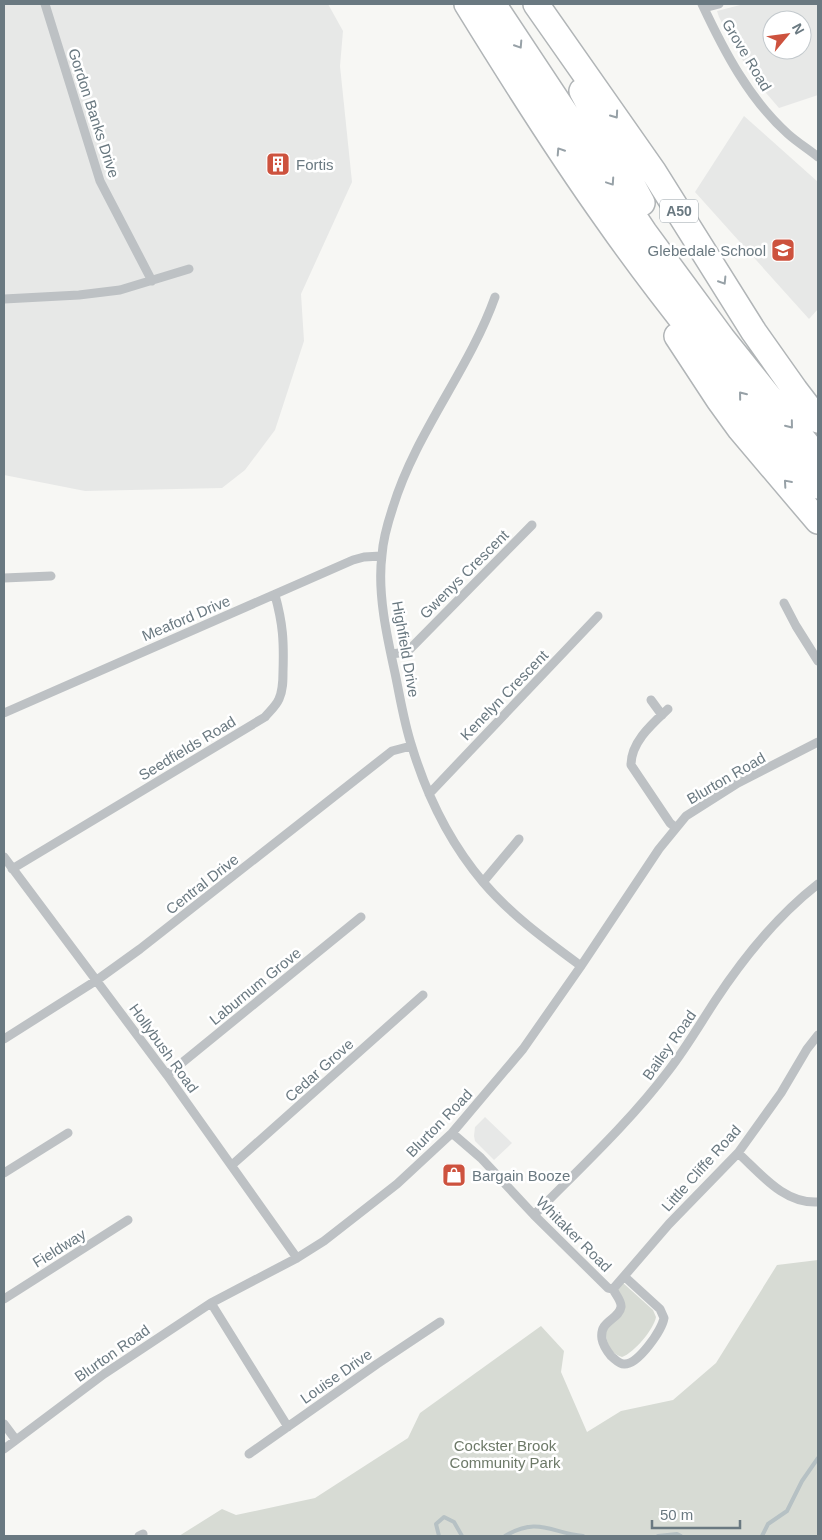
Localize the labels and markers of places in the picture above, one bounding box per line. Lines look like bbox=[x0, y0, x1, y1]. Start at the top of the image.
building icon: Fortis bbox=[265, 151, 291, 177]
place label: Fortis bbox=[296, 156, 334, 173]
school or university icon: Glebedale School bbox=[770, 237, 796, 263]
place label: Glebedale School bbox=[648, 242, 766, 259]
shop icon: Bargain Booze bbox=[441, 1162, 467, 1188]
place label: Bargain Booze bbox=[472, 1167, 570, 1184]

